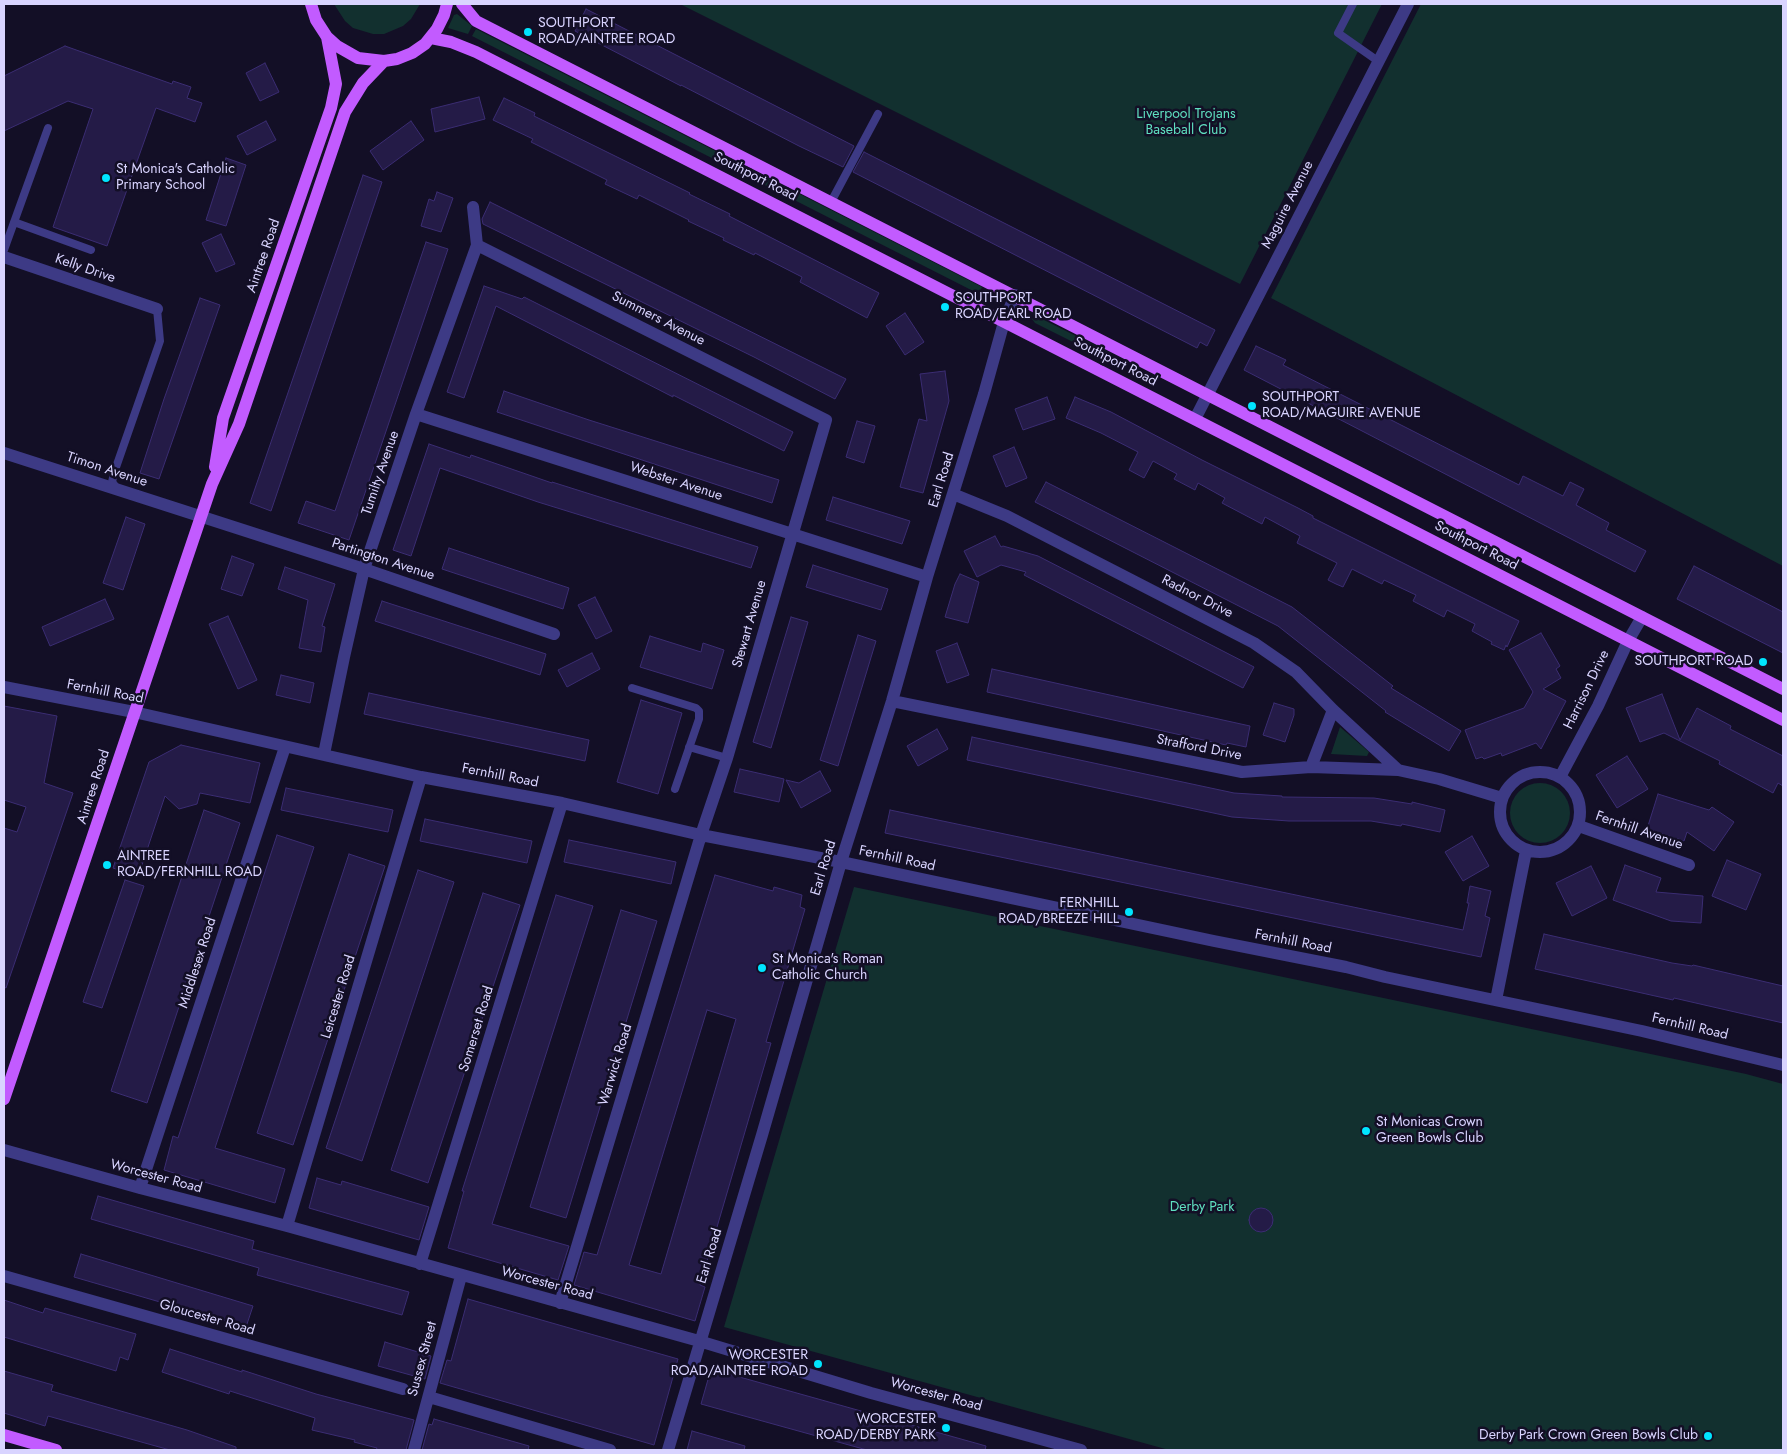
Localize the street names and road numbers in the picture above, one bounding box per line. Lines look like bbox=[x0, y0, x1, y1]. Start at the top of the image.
street label: Southport Road bbox=[710, 149, 800, 205]
street label: Maguire Avenue bbox=[1259, 158, 1317, 252]
street label: Aintree Road bbox=[244, 217, 284, 295]
street label: Kelly Drive bbox=[53, 251, 117, 287]
street label: Summers Avenue bbox=[609, 288, 707, 350]
street label: Southport Road bbox=[1070, 334, 1160, 390]
street label: Tumilty Avenue bbox=[359, 429, 403, 517]
street label: Timon Avenue bbox=[65, 449, 149, 491]
street label: Earl Road bbox=[926, 450, 958, 510]
street label: Webster Avenue bbox=[627, 459, 725, 505]
street label: Southport Road bbox=[1431, 518, 1521, 574]
street label: Partington Avenue bbox=[329, 535, 437, 585]
street label: Radnor Drive bbox=[1159, 572, 1235, 622]
street label: Stewart Avenue bbox=[729, 578, 771, 670]
street label: Harrison Drive bbox=[1561, 648, 1613, 732]
street label: Fernhill Road bbox=[65, 676, 145, 708]
street label: Strafford Drive bbox=[1155, 732, 1243, 764]
street label: Aintree Road bbox=[74, 748, 114, 826]
street label: Fernhill Road bbox=[460, 760, 540, 792]
street label: Fernhill Avenue bbox=[1593, 808, 1685, 854]
street label: Earl Road bbox=[808, 838, 840, 898]
street label: Fernhill Road bbox=[857, 843, 937, 875]
street label: Middlesex Road bbox=[175, 916, 221, 1010]
street label: Fernhill Road bbox=[1253, 926, 1333, 958]
street label: Leicester Road bbox=[318, 953, 360, 1041]
street label: Somerset Road bbox=[456, 984, 498, 1074]
street label: Fernhill Road bbox=[1650, 1010, 1730, 1044]
street label: Warwick Road bbox=[596, 1022, 636, 1108]
street label: Worcester Road bbox=[108, 1157, 204, 1197]
street label: Earl Road bbox=[694, 1226, 726, 1286]
street label: Worcester Road bbox=[499, 1264, 595, 1304]
street label: Gloucester Road bbox=[157, 1296, 257, 1340]
street label: Sussex Street bbox=[405, 1320, 441, 1398]
street label: Worcester Road bbox=[888, 1375, 984, 1415]

